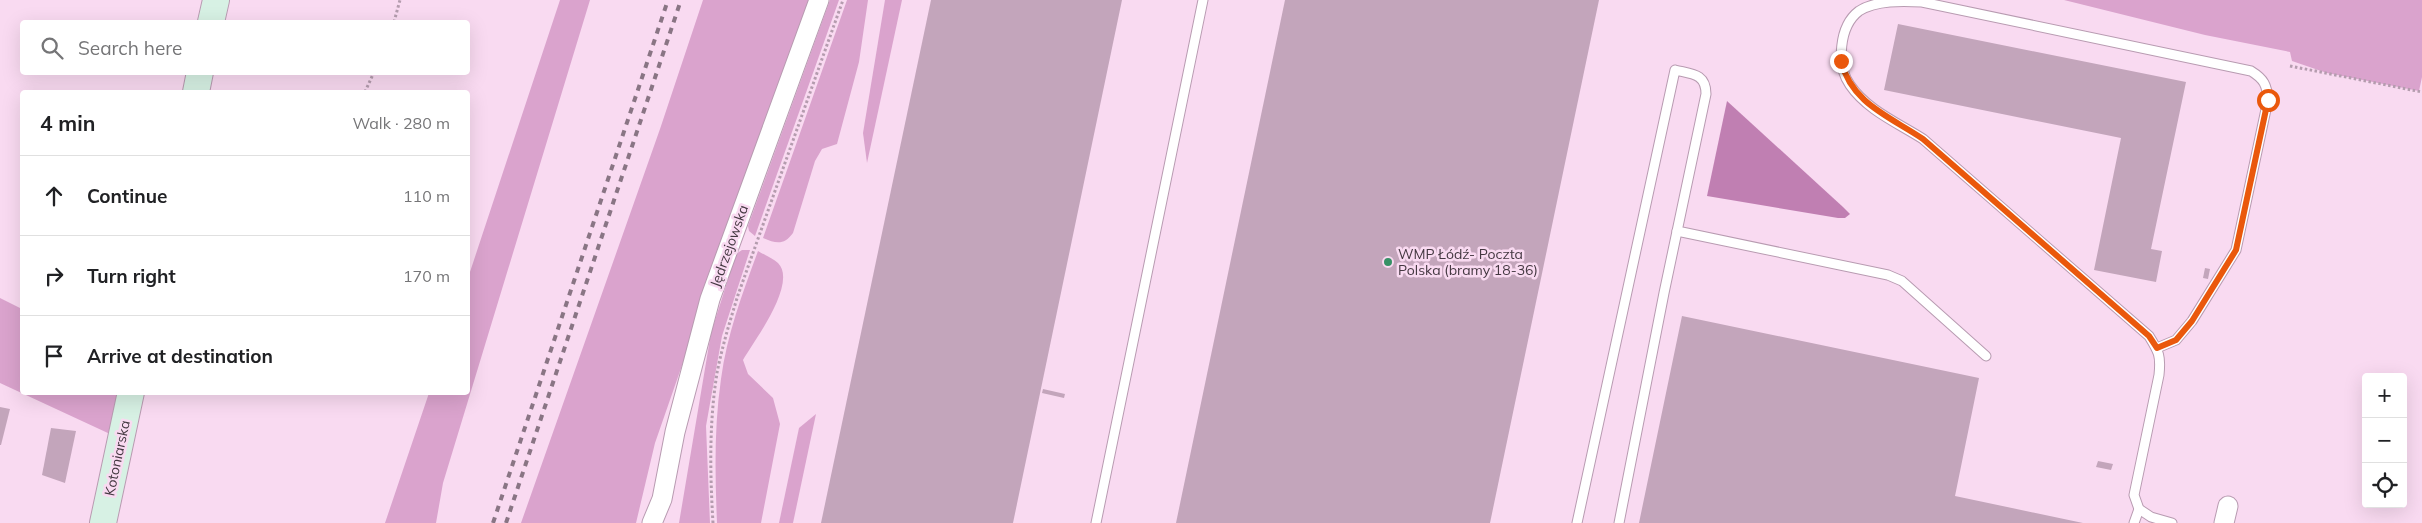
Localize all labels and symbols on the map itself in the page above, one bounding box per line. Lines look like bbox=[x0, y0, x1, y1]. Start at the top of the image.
route end bbox=[1830, 50, 1853, 73]
route start bbox=[2257, 89, 2280, 112]
street label: Jędrzejowska bbox=[706, 202, 752, 290]
place label: WMP Łódź- Poczta Polska (bramy 18-36) bbox=[1398, 245, 1538, 279]
marker: WMP Łódź- Poczta Polska (bramy 18-36) bbox=[1382, 256, 1394, 268]
street label: Kotoniarska bbox=[100, 419, 134, 497]

